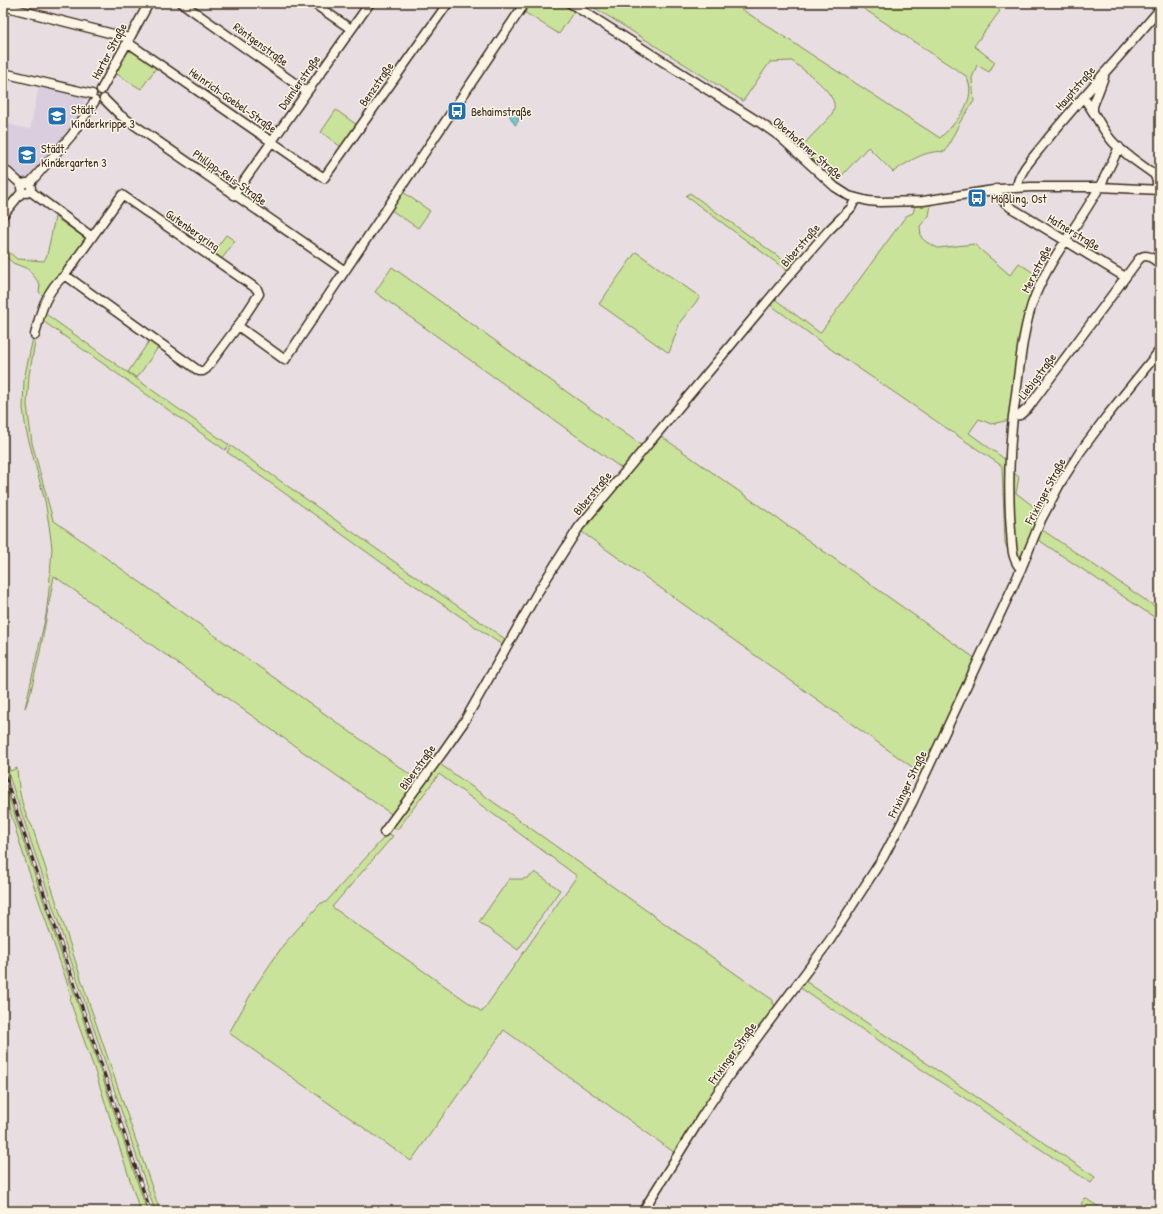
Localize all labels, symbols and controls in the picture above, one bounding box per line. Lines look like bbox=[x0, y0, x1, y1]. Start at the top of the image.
street label: Röntgenstraße bbox=[230, 18, 292, 70]
street label: Harter Straße bbox=[87, 20, 131, 82]
street label: Daimlerstraße bbox=[274, 51, 324, 113]
street label: Benzstraße bbox=[355, 58, 398, 110]
street label: Hauptstraße bbox=[1051, 62, 1099, 114]
street label: Heinrich-Goebel-Straße bbox=[186, 63, 280, 137]
bus stop icon: Behaimstraße bbox=[446, 100, 468, 122]
place label: Städt. Kinderkrippe 3 bbox=[71, 101, 135, 132]
place label: Behaimstraße bbox=[471, 103, 532, 120]
school or university icon: Städt. Kinderkrippe 3 bbox=[46, 105, 68, 127]
street label: Oberhofener Straße bbox=[769, 113, 847, 183]
place label: Städt. Kindergarten 3 bbox=[41, 140, 107, 171]
school or university icon: Städt. Kindergarten 3 bbox=[16, 144, 38, 166]
street label: Philipp-Reis-Straße bbox=[190, 145, 271, 209]
bus stop icon: Mößling, Ost bbox=[966, 187, 988, 209]
place label: Mößling, Ost bbox=[991, 190, 1047, 207]
street label: Gutenbergring bbox=[162, 205, 224, 255]
street label: Hafnerstraße bbox=[1044, 210, 1104, 255]
street label: Biberstraße bbox=[776, 220, 824, 270]
street label: Merxstraße bbox=[1017, 242, 1055, 296]
street label: Liebigstraße bbox=[1014, 349, 1060, 403]
street label: Frixinger Straße bbox=[1020, 455, 1070, 528]
street label: Biberstraße bbox=[569, 467, 615, 519]
street label: Biberstraße bbox=[395, 741, 439, 793]
street label: Frixinger Straße bbox=[883, 747, 931, 821]
street label: Frixinger Straße bbox=[703, 1018, 760, 1088]

